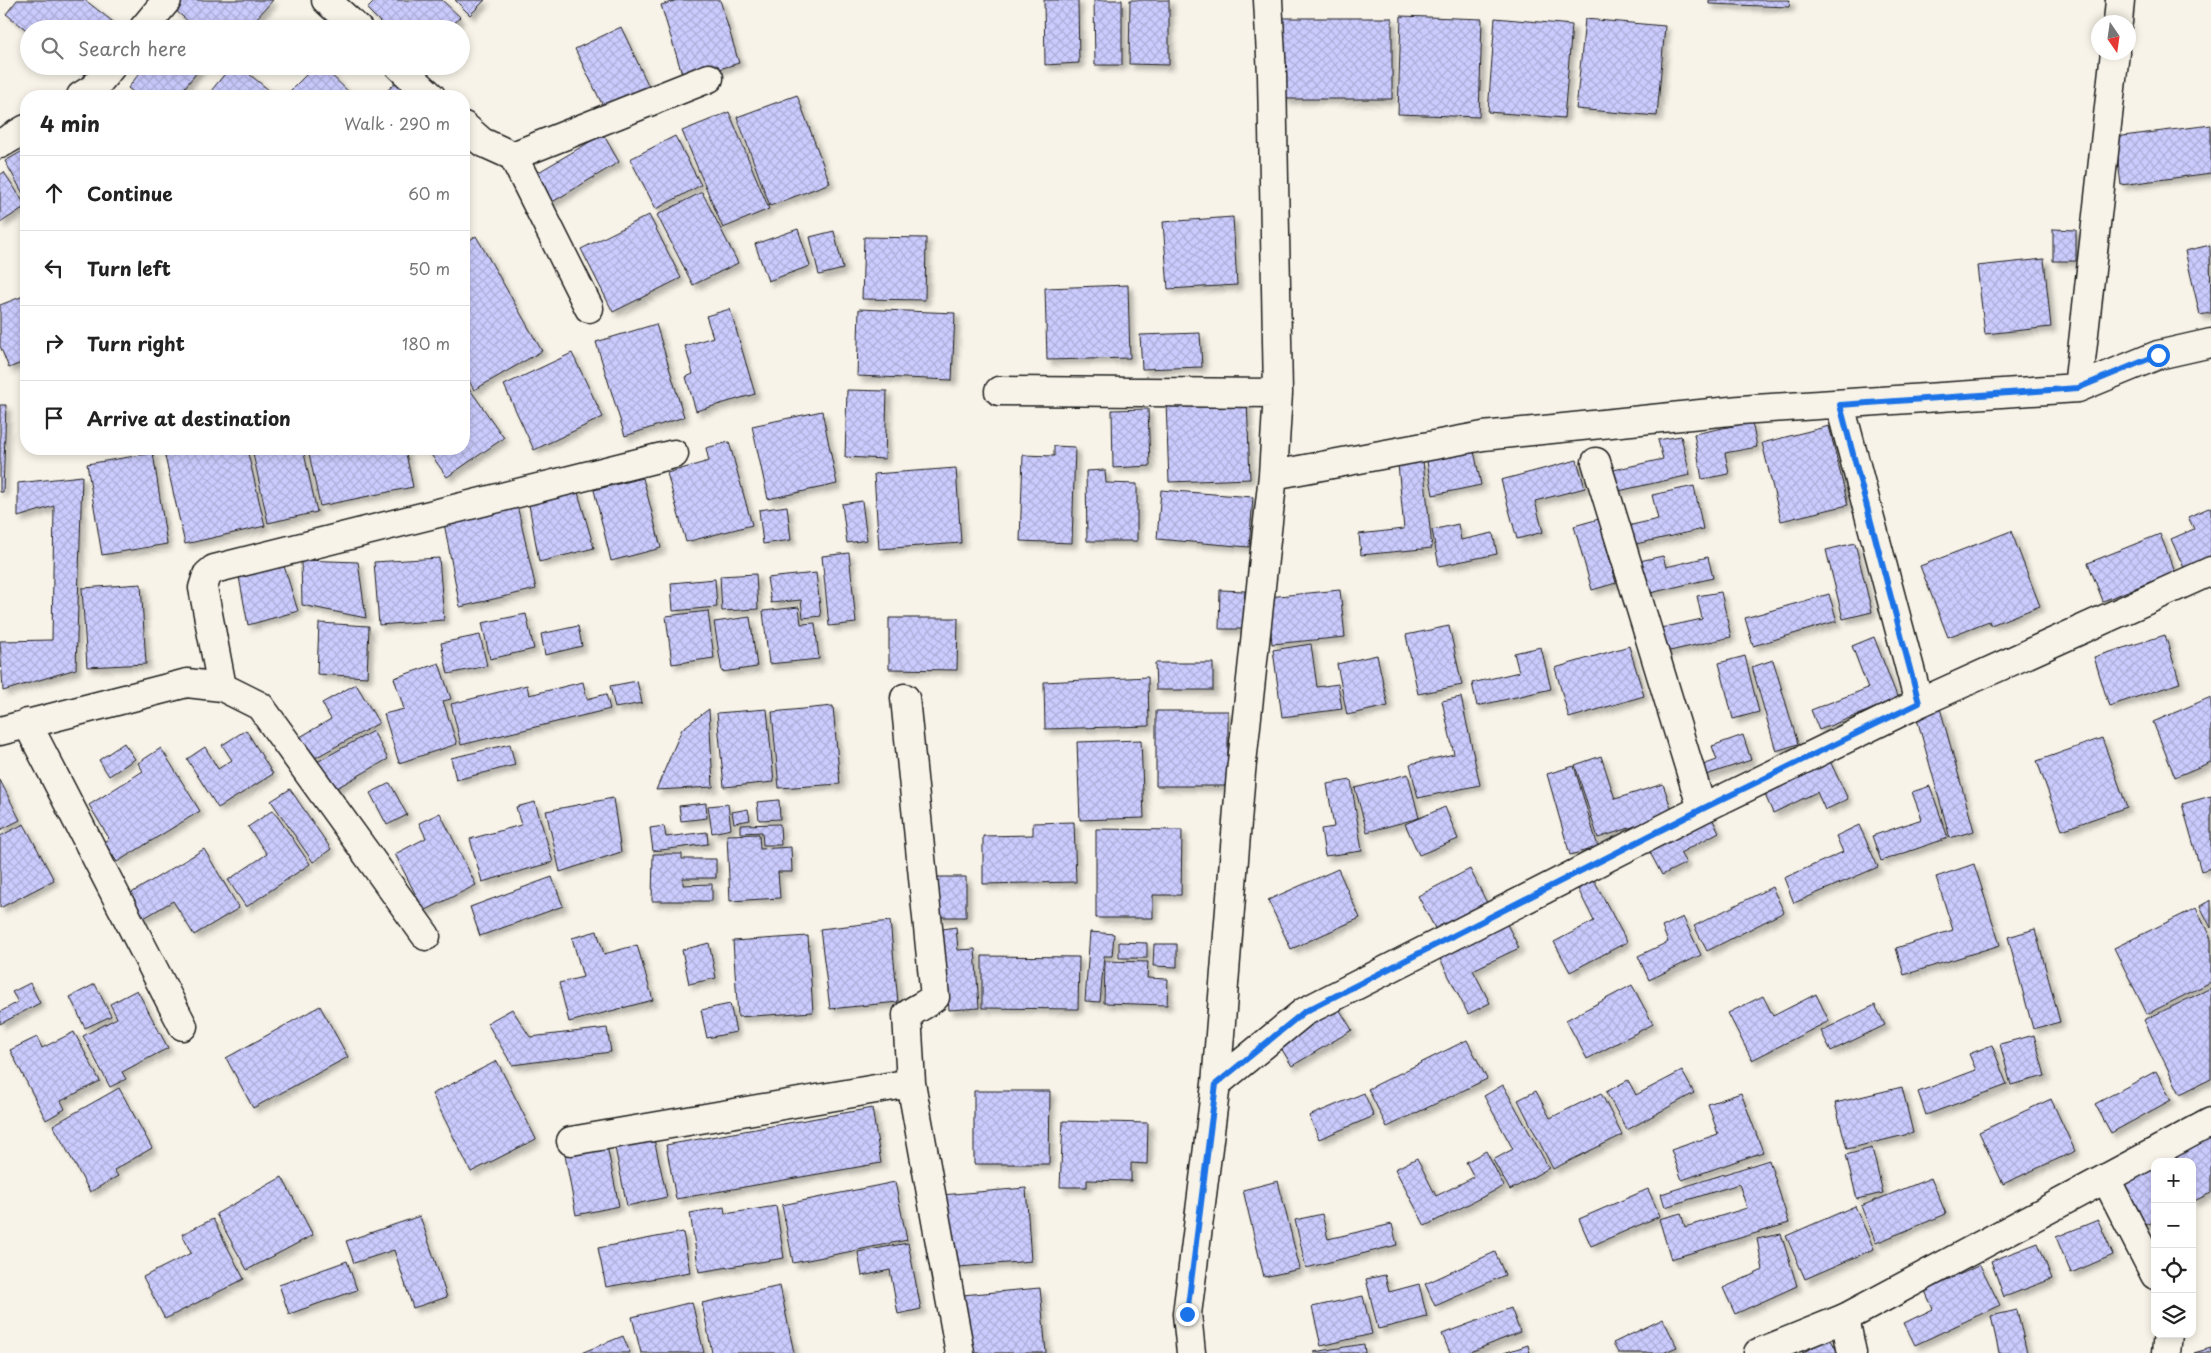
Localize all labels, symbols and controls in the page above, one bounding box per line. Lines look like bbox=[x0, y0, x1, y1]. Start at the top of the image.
north arrow bbox=[2091, 15, 2136, 60]
search box bbox=[20, 20, 470, 75]
icon: search bbox=[38, 34, 66, 62]
text: Search here bbox=[78, 34, 187, 62]
text: 4 min bbox=[40, 107, 100, 139]
text: Walk · 290 m bbox=[344, 111, 450, 135]
icon: ahead bbox=[40, 179, 68, 207]
text: Continue bbox=[87, 179, 173, 207]
text: 60 m bbox=[408, 181, 450, 205]
icon: left bbox=[40, 254, 68, 282]
text: Turn left bbox=[87, 254, 171, 282]
text: 50 m bbox=[409, 256, 450, 280]
icon: right bbox=[40, 329, 68, 357]
text: Turn right bbox=[87, 329, 185, 357]
text: 180 m bbox=[402, 331, 450, 355]
route start bbox=[2147, 344, 2170, 367]
icon: arrive bbox=[40, 404, 68, 432]
text: Arrive at destination bbox=[87, 404, 291, 432]
map controls bbox=[2151, 1158, 2196, 1338]
button: + bbox=[2151, 1158, 2196, 1203]
button: − bbox=[2151, 1203, 2196, 1248]
button: locate bbox=[2151, 1248, 2196, 1293]
button: layers bbox=[2151, 1293, 2196, 1338]
route end bbox=[1176, 1303, 1199, 1326]

